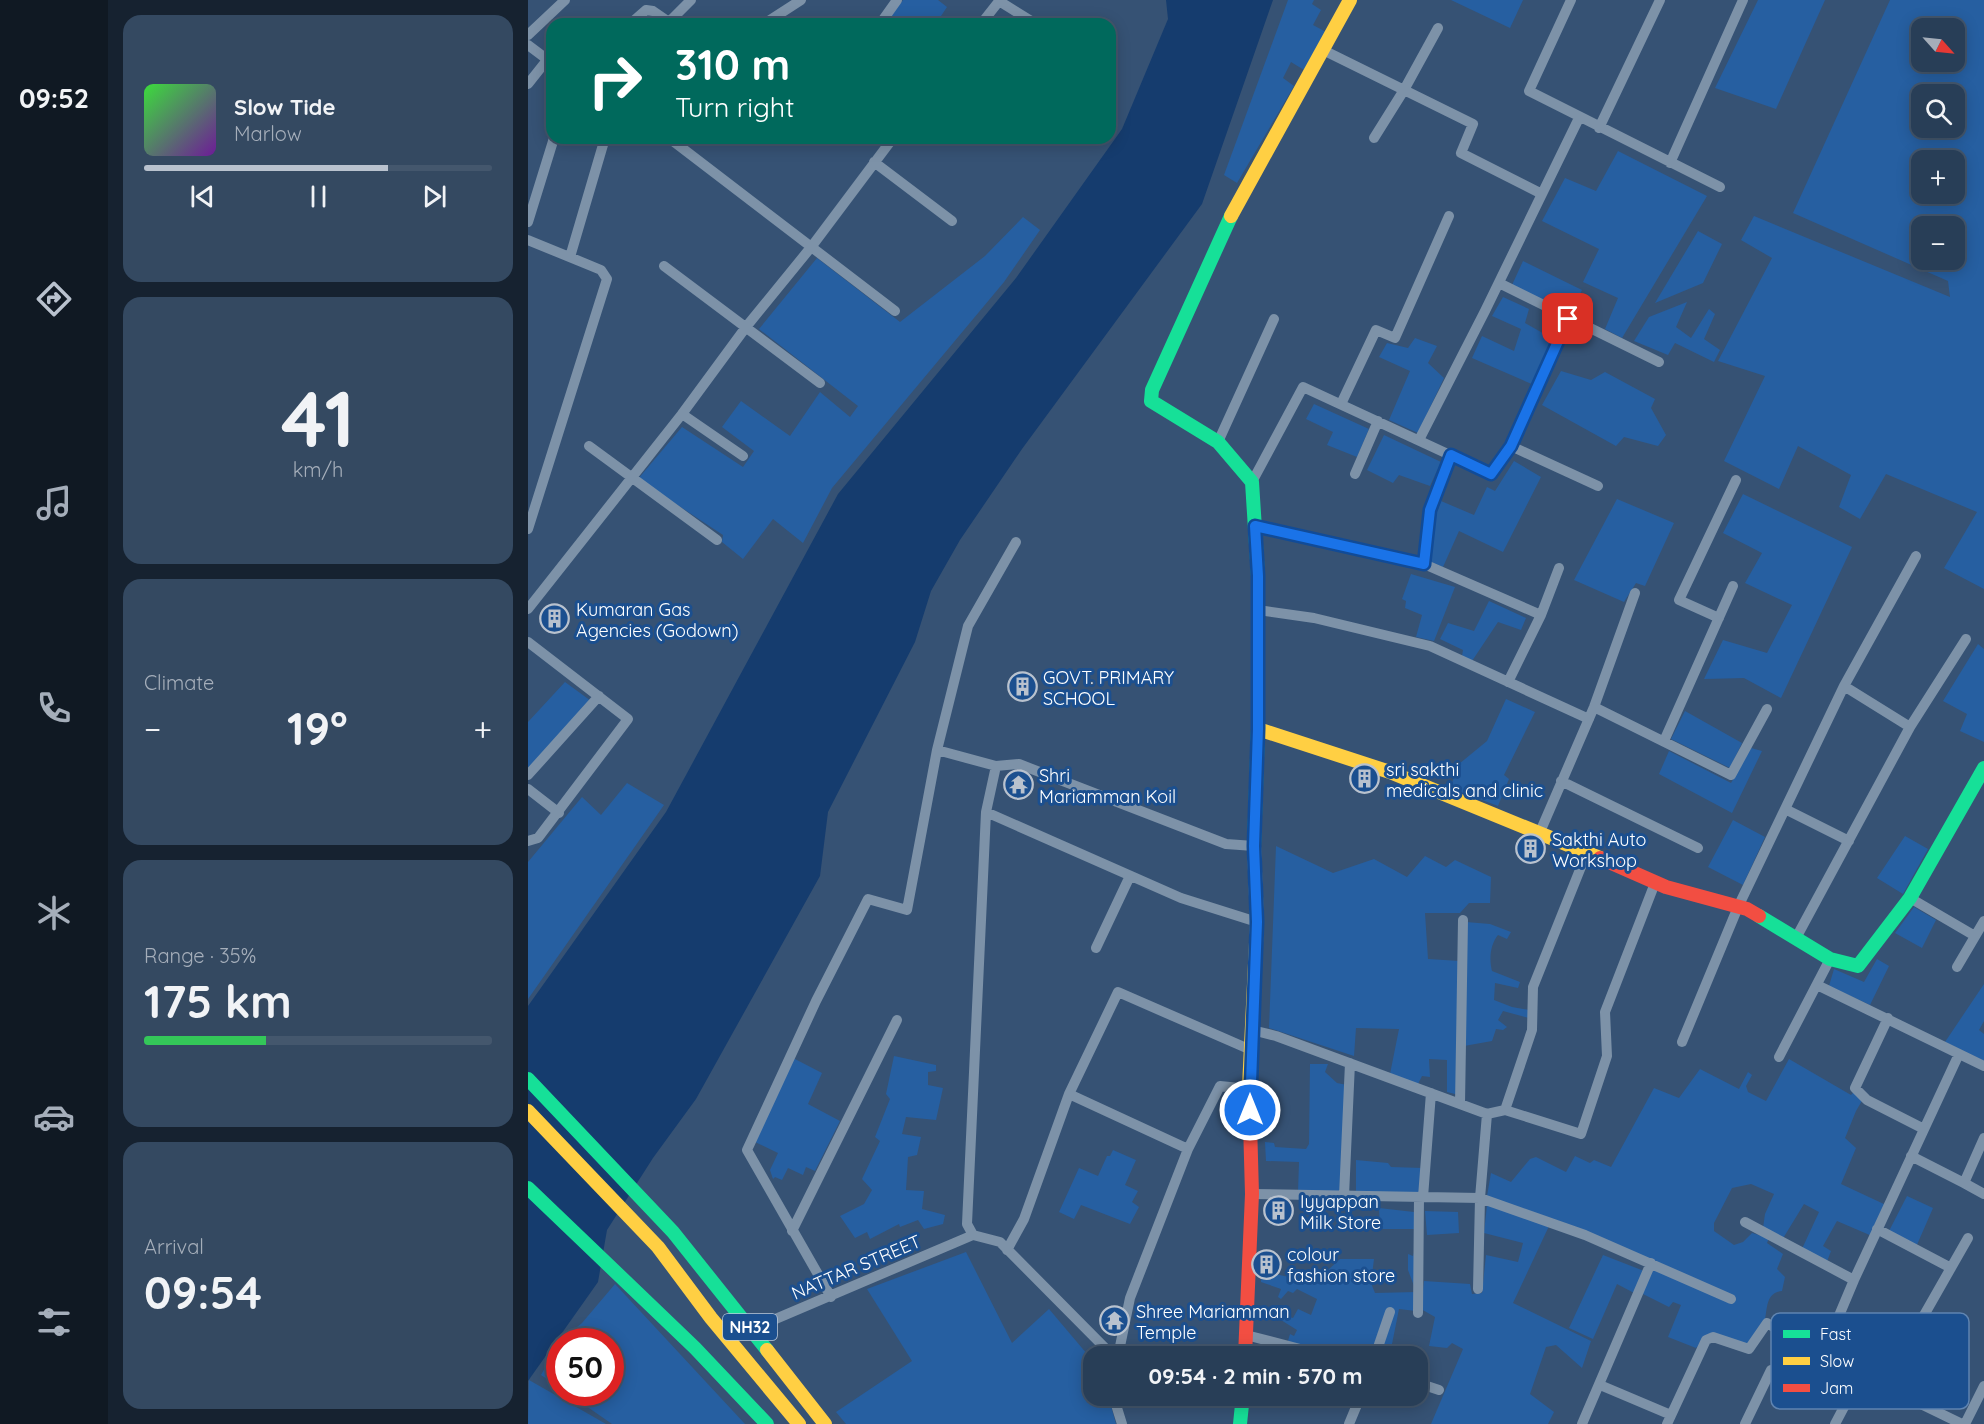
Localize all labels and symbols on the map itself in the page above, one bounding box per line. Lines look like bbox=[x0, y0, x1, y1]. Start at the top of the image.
north arrow bbox=[1911, 18, 1965, 72]
pin bbox=[1542, 293, 1593, 344]
place label: Kumaran Gas Agencies (Godown) bbox=[576, 598, 738, 642]
building icon: Kumaran Gas Agencies (Godown) bbox=[539, 603, 571, 635]
place label: GOVT. PRIMARY SCHOOL bbox=[1043, 666, 1174, 710]
building icon: GOVT. PRIMARY SCHOOL bbox=[1006, 671, 1038, 703]
place label: sri sakthi medicals and clinic bbox=[1386, 758, 1543, 802]
building icon: sri sakthi medicals and clinic bbox=[1349, 763, 1381, 795]
place label: Shri Mariamman Koil bbox=[1039, 764, 1176, 808]
temple icon: Shri Mariamman Koil bbox=[1002, 769, 1034, 801]
place label: Sakthi Auto Workshop bbox=[1552, 828, 1646, 872]
building icon: Sakthi Auto Workshop bbox=[1515, 833, 1547, 865]
position arrow bbox=[1218, 1078, 1282, 1142]
place label: Iyyappan Milk Store bbox=[1300, 1190, 1381, 1234]
building icon: Iyyappan Milk Store bbox=[1263, 1195, 1295, 1227]
street label: NATTAR STREET bbox=[788, 1229, 924, 1305]
place label: colour fashion store bbox=[1287, 1243, 1395, 1287]
building icon: colour fashion store bbox=[1250, 1248, 1282, 1280]
place label: Shree Mariamman Temple bbox=[1136, 1300, 1290, 1344]
temple icon: Shree Mariamman Temple bbox=[1099, 1305, 1131, 1337]
legend bbox=[1771, 1313, 1969, 1409]
road number: NH32 bbox=[723, 1314, 777, 1340]
text: Fast bbox=[1820, 1324, 1851, 1344]
speed limit sign: 50 bbox=[546, 1328, 624, 1406]
text: Slow bbox=[1820, 1351, 1854, 1371]
text: Jam bbox=[1820, 1378, 1853, 1398]

